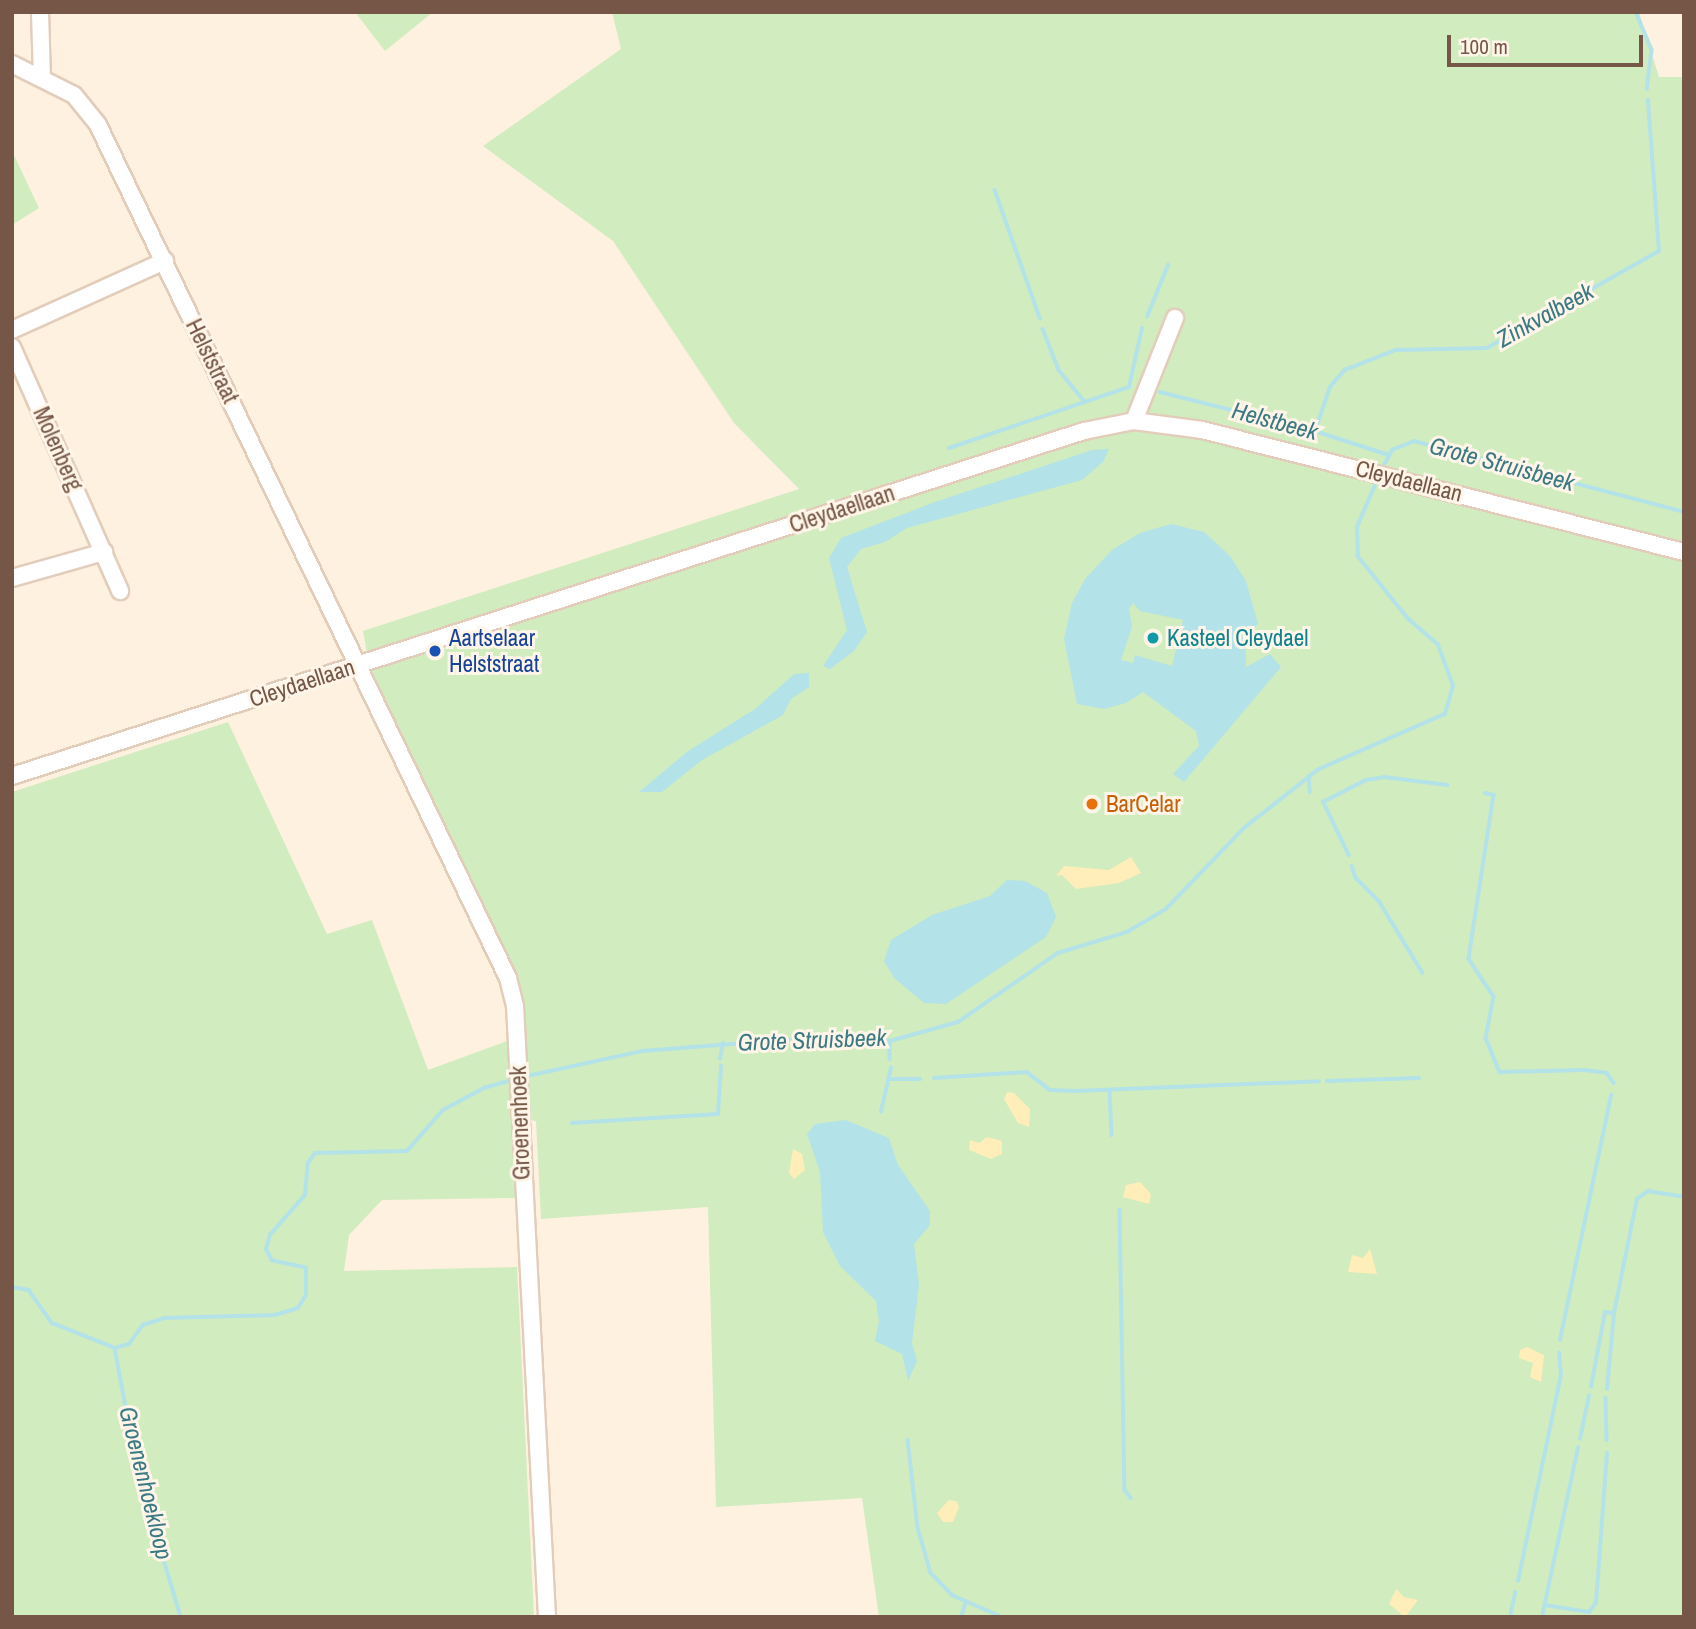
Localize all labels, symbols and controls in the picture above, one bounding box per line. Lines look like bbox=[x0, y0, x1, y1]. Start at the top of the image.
scale bar bbox=[1451, 21, 1647, 65]
text: 100 m bbox=[1460, 32, 1508, 61]
water label: Zinkvalbeek bbox=[1492, 277, 1598, 353]
street label: Helststraat bbox=[180, 314, 244, 408]
water label: Helstbeek bbox=[1229, 396, 1321, 446]
street label: Molenberg bbox=[27, 403, 89, 495]
water label: Grote Struisbeek bbox=[1426, 431, 1578, 497]
street label: Cleydaellaan bbox=[1353, 454, 1465, 508]
street label: Cleydaellaan bbox=[786, 479, 898, 539]
place label: Aartselaar Helststraat bbox=[449, 624, 539, 678]
place label: Kasteel Cleydael bbox=[1167, 624, 1309, 652]
marker: Kasteel Cleydael bbox=[1145, 630, 1161, 646]
marker: Aartselaar Helststraat bbox=[427, 643, 443, 659]
street label: Cleydaellaan bbox=[246, 653, 358, 713]
place label: BarCelar bbox=[1106, 790, 1180, 818]
marker: BarCelar bbox=[1084, 796, 1100, 812]
water label: Grote Struisbeek bbox=[737, 1023, 887, 1057]
street label: Groenenhoek bbox=[504, 1065, 536, 1181]
water label: Groenenhoekloop bbox=[113, 1404, 179, 1562]

